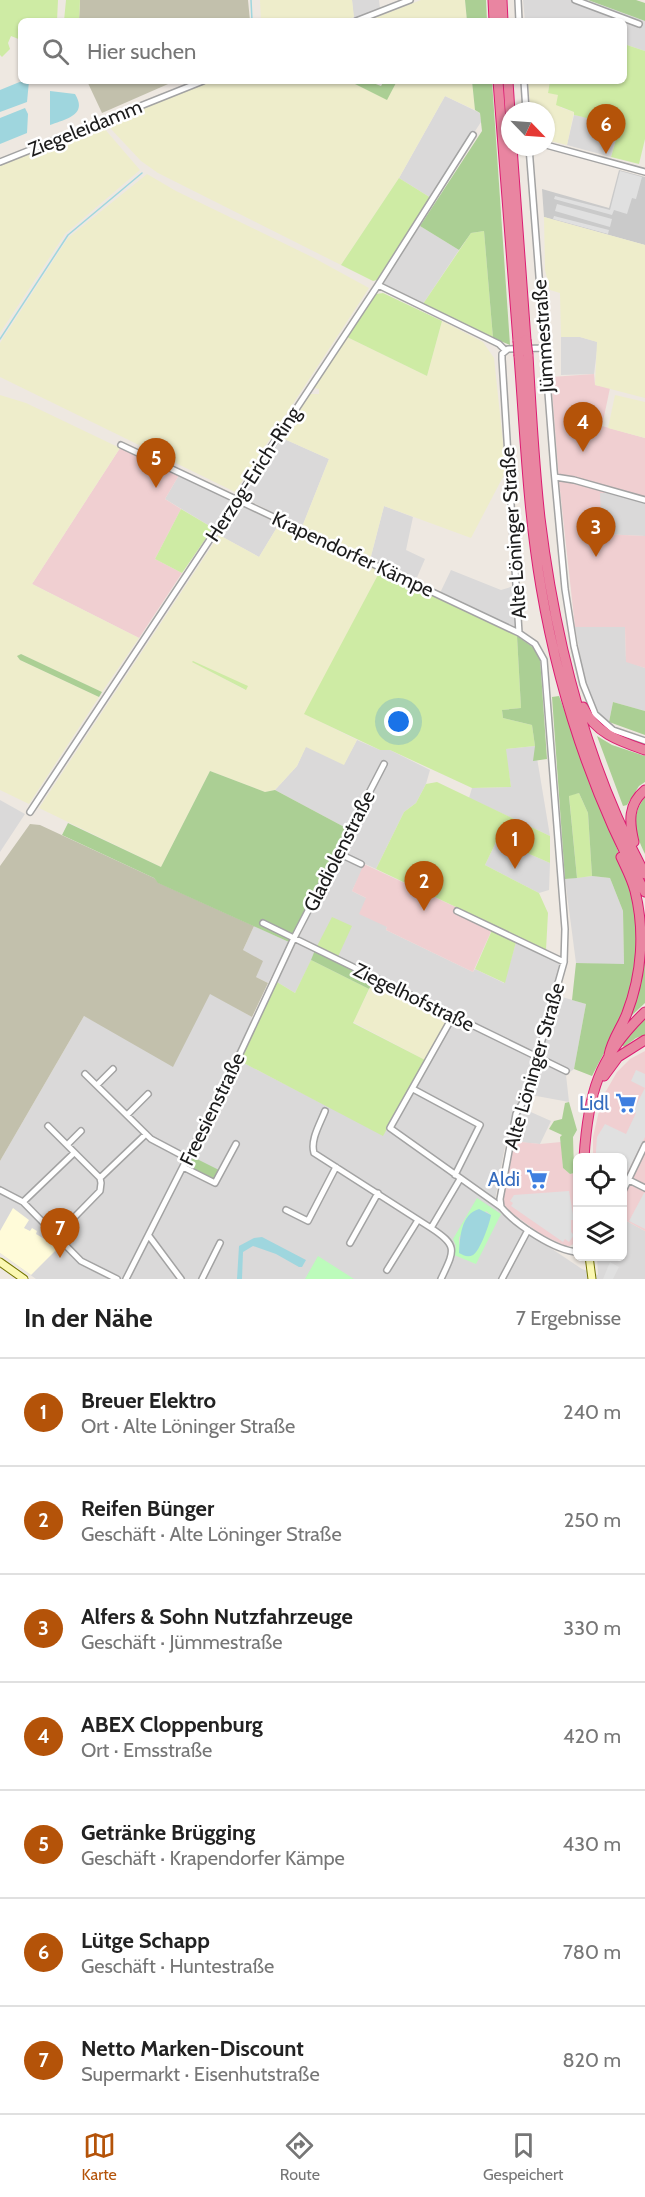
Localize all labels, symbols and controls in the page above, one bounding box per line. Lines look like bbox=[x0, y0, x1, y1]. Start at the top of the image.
search box bbox=[18, 18, 627, 84]
icon: search bbox=[39, 35, 72, 68]
text: Hier suchen bbox=[87, 38, 196, 65]
street label: Ziegeleidamm bbox=[25, 94, 145, 162]
north arrow bbox=[501, 102, 555, 156]
pin: 6 bbox=[586, 104, 626, 154]
street label: Jümmestraße bbox=[527, 279, 559, 394]
street label: Herzog-Erich-Ring bbox=[200, 401, 306, 546]
pin: 4 bbox=[564, 402, 602, 452]
pin: 5 bbox=[136, 438, 176, 488]
street label: Alte Löninger Straße bbox=[495, 446, 531, 620]
street label: Krapendorfer Kämpe bbox=[268, 506, 438, 602]
pin: 3 bbox=[576, 508, 616, 557]
your location bbox=[384, 707, 413, 736]
street label: Gladiolenstraße bbox=[298, 787, 380, 915]
pin: 1 bbox=[496, 820, 534, 869]
pin: 2 bbox=[404, 862, 444, 911]
street label: Ziegelhofstraße bbox=[350, 957, 478, 1037]
street label: Alte Löninger Straße bbox=[499, 980, 569, 1152]
street label: Freesienstraße bbox=[174, 1049, 250, 1169]
place label: Lidl bbox=[579, 1091, 609, 1115]
supermarket icon: Lidl bbox=[614, 1091, 638, 1115]
map controls bbox=[573, 1153, 627, 1261]
button: locate bbox=[573, 1153, 627, 1207]
place label: Aldi bbox=[488, 1167, 520, 1191]
supermarket icon: Aldi bbox=[525, 1167, 549, 1191]
button: layers bbox=[573, 1207, 627, 1261]
pin: 7 bbox=[40, 1208, 80, 1258]
text: In der Nähe bbox=[24, 1302, 153, 1334]
text: 7 Ergebnisse bbox=[516, 1306, 621, 1330]
text: Breuer Elektro bbox=[81, 1387, 216, 1414]
text: 1 bbox=[40, 1400, 47, 1424]
text: 240 m bbox=[563, 1400, 621, 1424]
text: Ort · Alte Löninger Straße bbox=[81, 1414, 295, 1438]
text: Reifen Bünger bbox=[81, 1495, 214, 1522]
text: 2 bbox=[38, 1508, 49, 1532]
text: 250 m bbox=[564, 1508, 621, 1532]
text: Geschäft · Alte Löninger Straße bbox=[81, 1522, 342, 1546]
text: Alfers & Sohn Nutzfahrzeuge bbox=[81, 1603, 353, 1630]
text: 3 bbox=[38, 1616, 49, 1640]
text: 330 m bbox=[563, 1616, 621, 1640]
text: Geschäft · Jümmestraße bbox=[81, 1630, 283, 1654]
text: ABEX Cloppenburg bbox=[81, 1711, 263, 1738]
text: 4 bbox=[37, 1724, 50, 1748]
text: 420 m bbox=[563, 1724, 621, 1748]
text: Ort · Emsstraße bbox=[81, 1738, 212, 1762]
text: Getränke Brügging bbox=[81, 1819, 255, 1846]
text: 5 bbox=[38, 1832, 49, 1856]
text: 430 m bbox=[563, 1832, 621, 1856]
text: Geschäft · Krapendorfer Kämpe bbox=[81, 1846, 345, 1870]
text: Lütge Schapp bbox=[81, 1927, 210, 1954]
text: 6 bbox=[38, 1940, 49, 1964]
text: 780 m bbox=[563, 1940, 621, 1964]
text: Geschäft · Huntestraße bbox=[81, 1954, 274, 1978]
text: Netto Marken-Discount bbox=[81, 2035, 304, 2062]
text: 7 bbox=[38, 2048, 49, 2072]
text: 820 m bbox=[562, 2048, 621, 2072]
text: Supermarkt · Eisenhutstraße bbox=[81, 2062, 320, 2086]
tab: Karte bbox=[82, 2129, 117, 2184]
tab: Route bbox=[280, 2129, 320, 2184]
tab: Gespeichert bbox=[483, 2129, 563, 2184]

